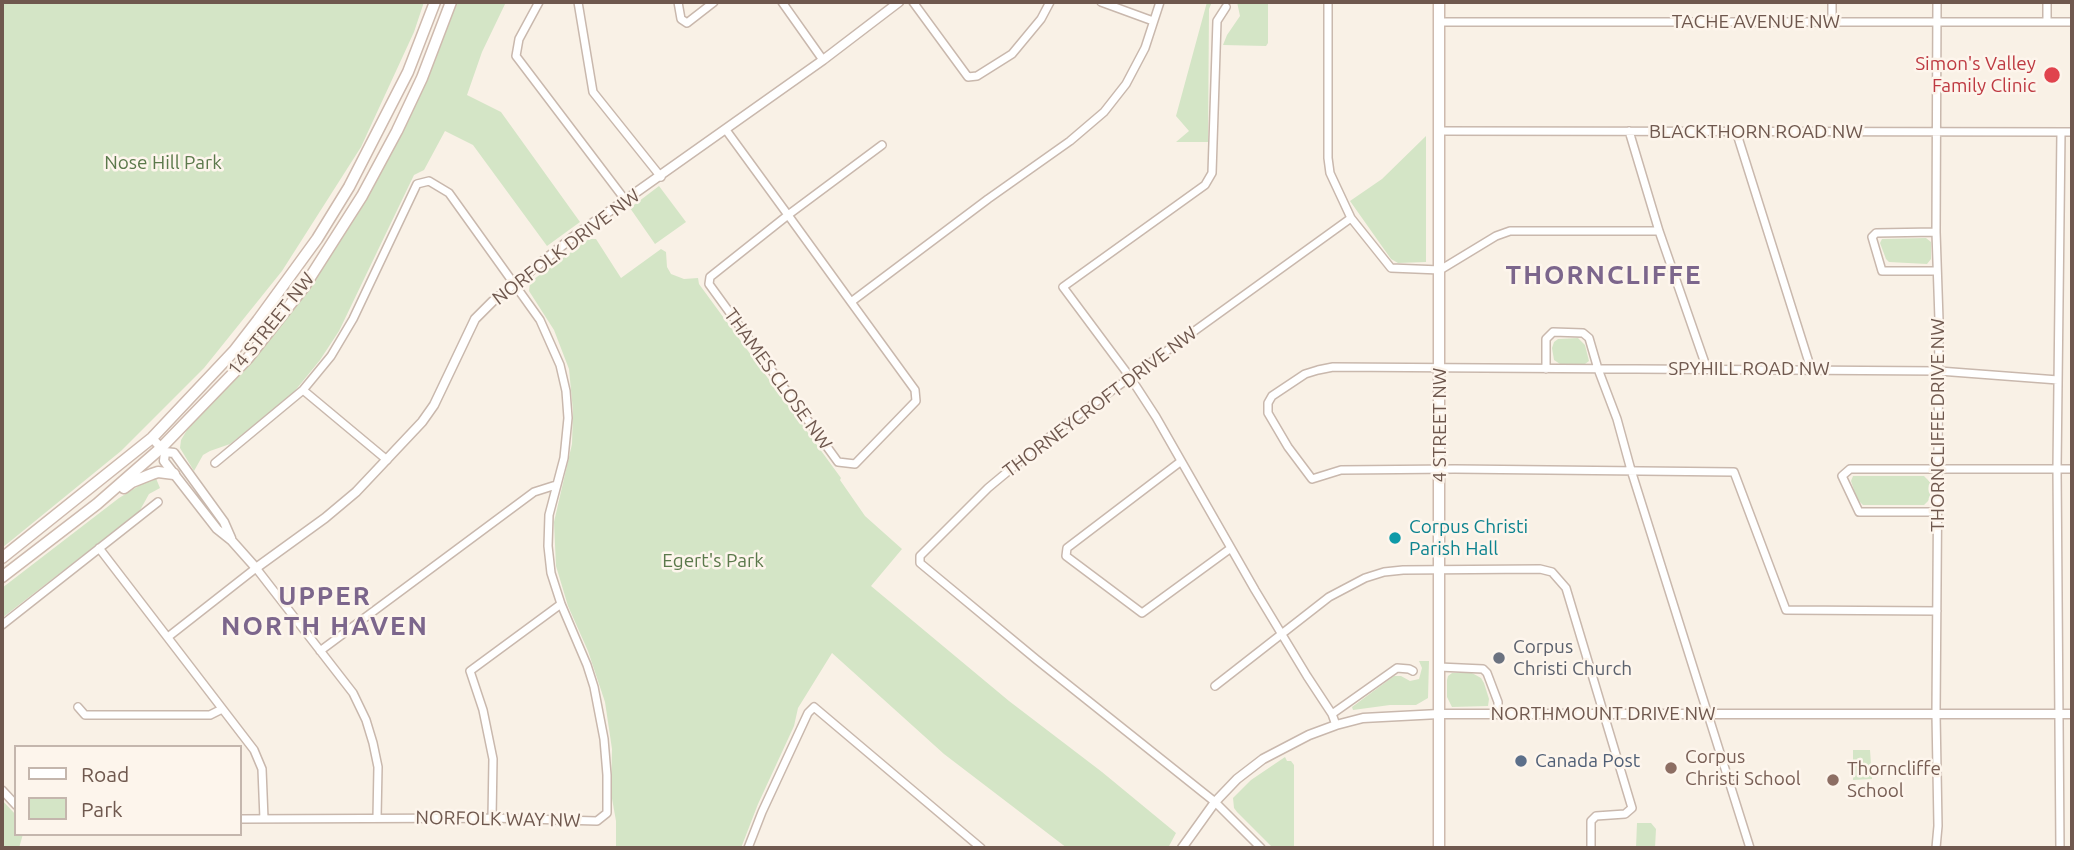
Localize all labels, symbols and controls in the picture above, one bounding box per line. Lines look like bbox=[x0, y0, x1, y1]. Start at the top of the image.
street label: TACHE AVENUE NW bbox=[1672, 11, 1840, 33]
place label: Simon's Valley Family Clinic bbox=[1915, 53, 2036, 97]
marker: Simon's Valley Family Clinic bbox=[2042, 65, 2062, 85]
street label: BLACKTHORN ROAD NW bbox=[1649, 121, 1863, 143]
park label: Nose Hill Park bbox=[104, 152, 222, 174]
street label: NORFOLK DRIVE NW bbox=[488, 184, 644, 310]
district label: THORNCLIFFE bbox=[1507, 259, 1701, 291]
street label: 14 STREET NW bbox=[223, 268, 319, 380]
street label: THAMES CLOSE NW bbox=[719, 304, 837, 454]
street label: THORNCLIFFE DRIVE NW bbox=[1927, 318, 1949, 532]
street label: THORNEYCROFT DRIVE NW bbox=[999, 322, 1201, 482]
street label: SPYHILL ROAD NW bbox=[1668, 358, 1830, 380]
street label: 4 STREET NW bbox=[1429, 368, 1451, 482]
place label: Corpus Christi Parish Hall bbox=[1409, 516, 1528, 560]
marker: Corpus Christi Parish Hall bbox=[1387, 530, 1403, 546]
park label: Egert's Park bbox=[662, 550, 764, 572]
district label: UPPER NORTH HAVEN bbox=[222, 580, 428, 642]
place label: Corpus Christi Church bbox=[1513, 636, 1632, 680]
marker: Corpus Christi Church bbox=[1491, 650, 1507, 666]
street label: NORTHMOUNT DRIVE NW bbox=[1491, 703, 1715, 725]
legend bbox=[14, 745, 242, 836]
place label: Corpus Christi School bbox=[1685, 746, 1801, 790]
place label: Canada Post bbox=[1535, 750, 1640, 772]
marker: Canada Post bbox=[1513, 753, 1529, 769]
place label: Thorncliffe School bbox=[1847, 758, 1941, 802]
marker: Corpus Christi School bbox=[1663, 760, 1679, 776]
text: Road bbox=[81, 762, 129, 786]
marker: Thorncliffe School bbox=[1825, 772, 1841, 788]
text: Park bbox=[81, 797, 123, 821]
street label: NORFOLK WAY NW bbox=[415, 806, 581, 832]

